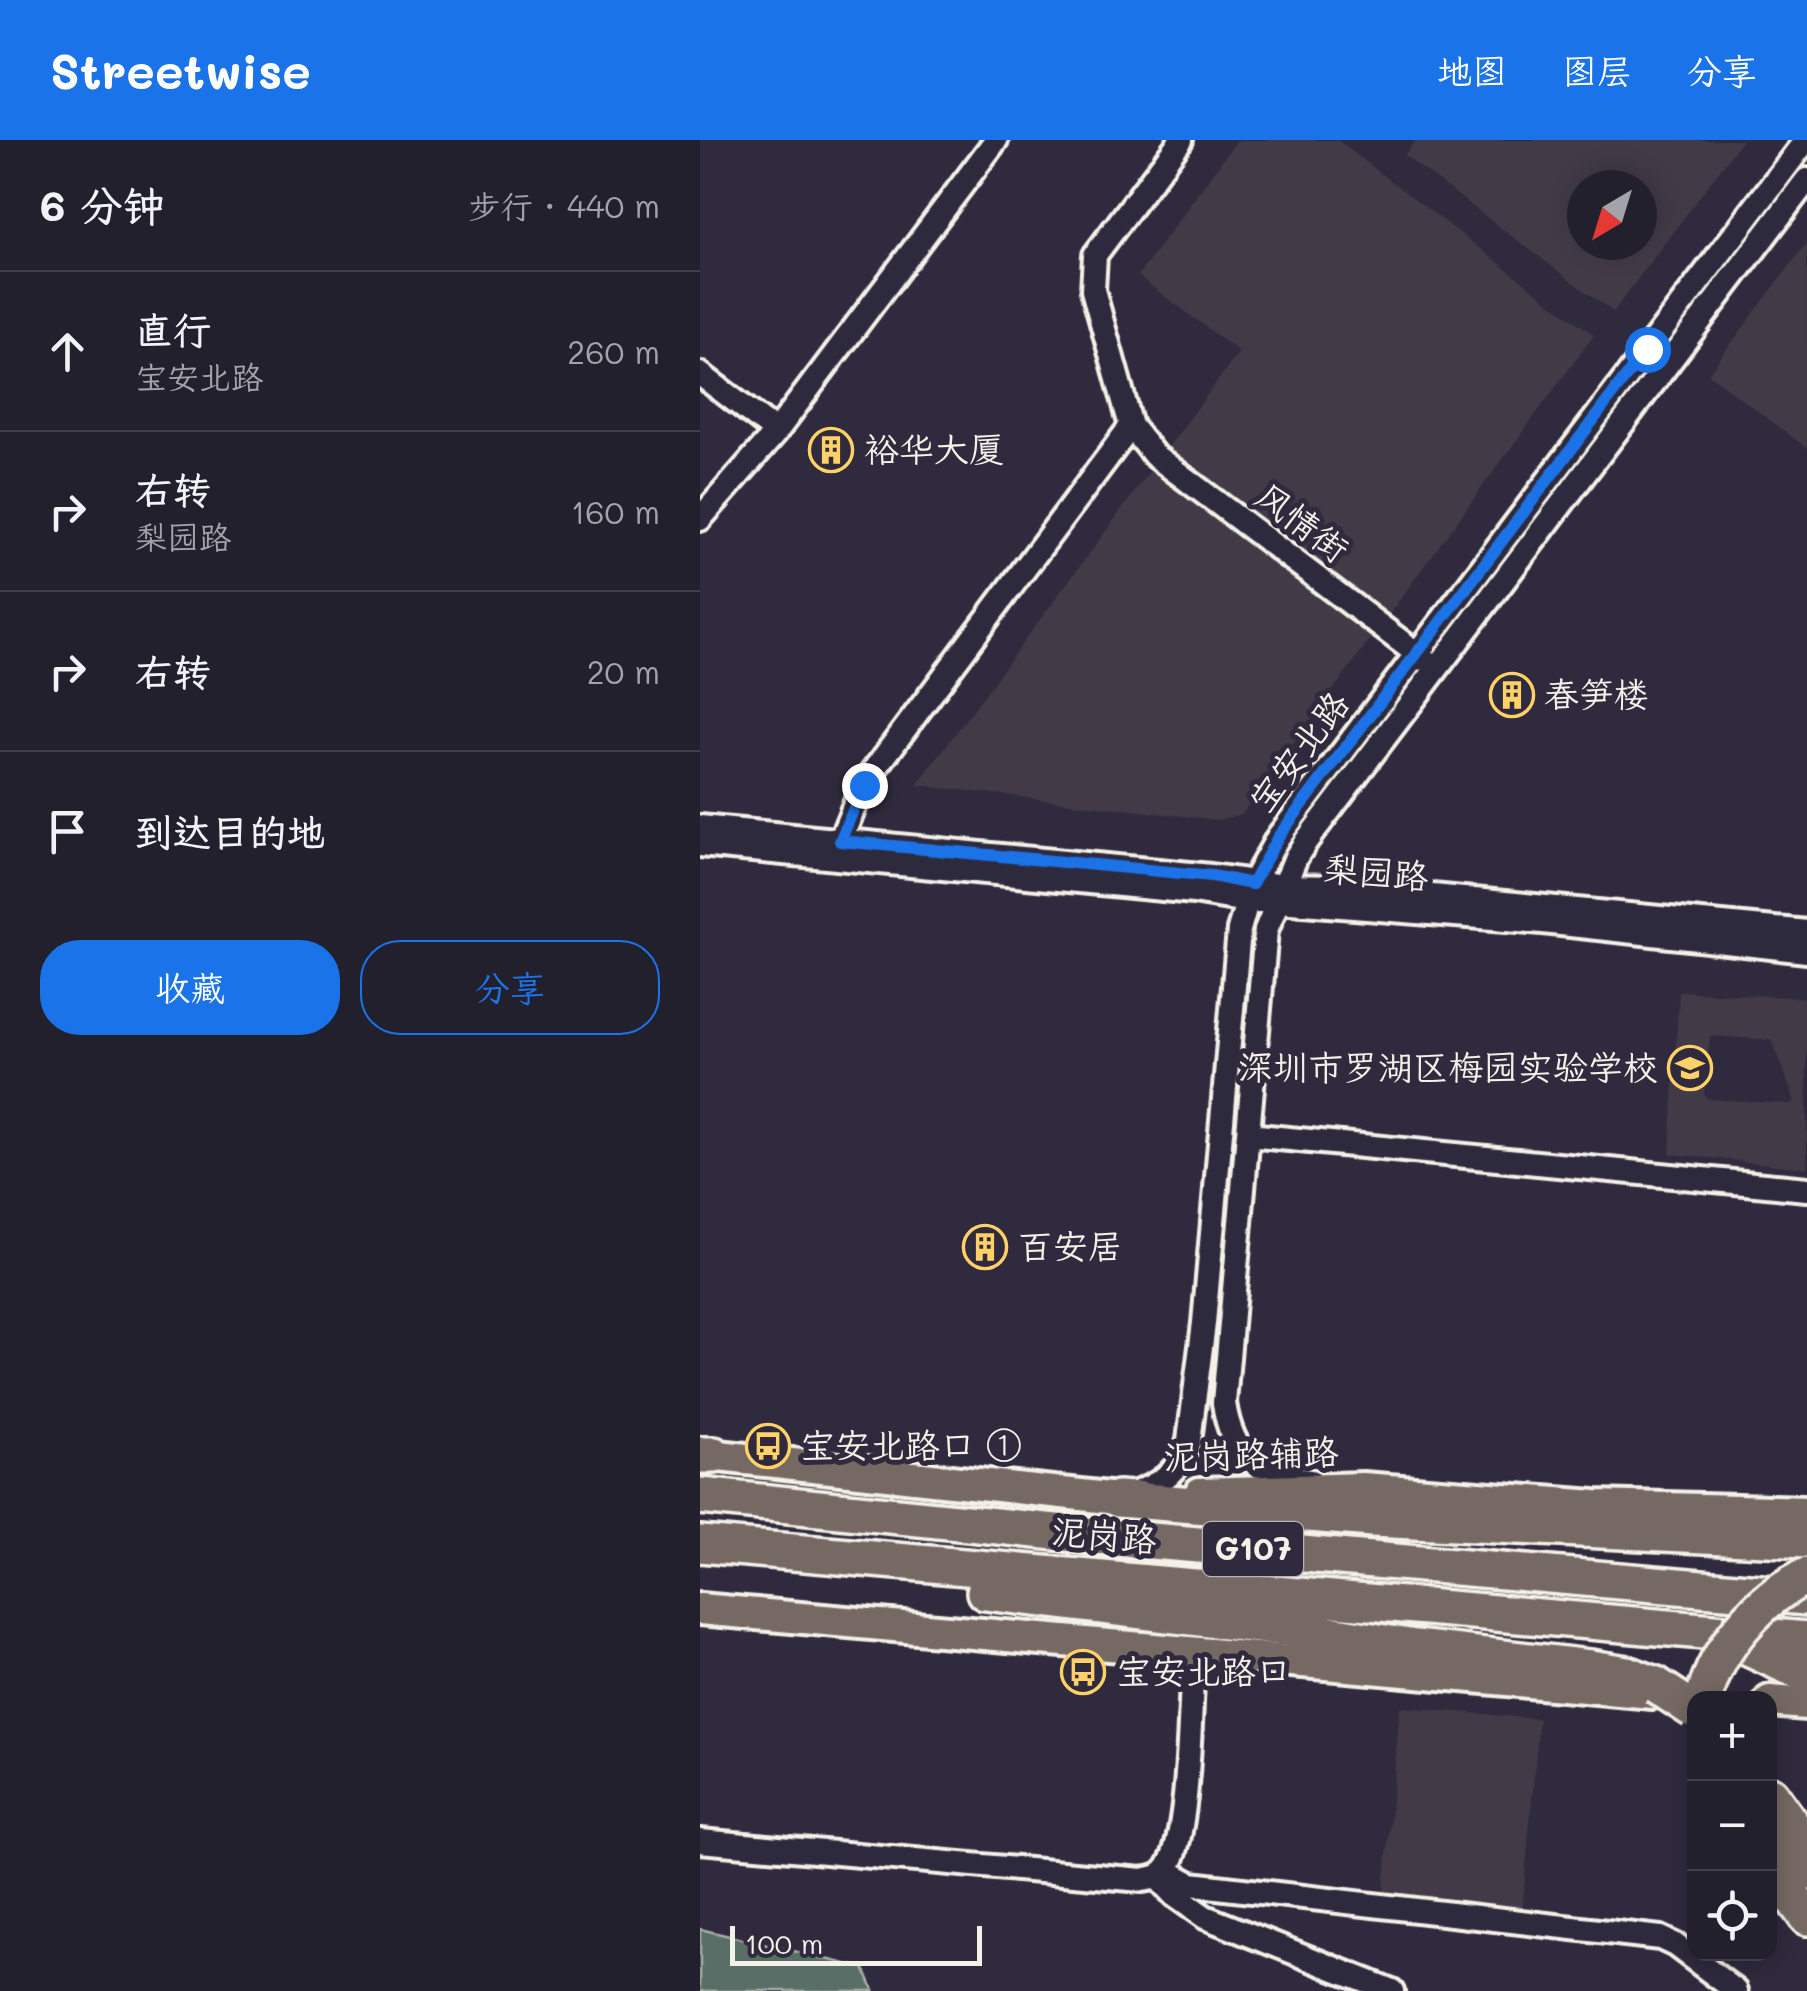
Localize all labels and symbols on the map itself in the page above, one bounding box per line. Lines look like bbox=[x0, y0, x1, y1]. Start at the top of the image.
north arrow bbox=[1567, 170, 1657, 260]
route start bbox=[1625, 327, 1671, 373]
place label: 裕华大厦 bbox=[864, 425, 1004, 471]
building icon: 裕华大厦 bbox=[808, 427, 854, 473]
street label: 风情街 bbox=[1247, 471, 1359, 571]
place label: 春笋楼 bbox=[1544, 670, 1649, 716]
building icon: 春笋楼 bbox=[1489, 672, 1535, 718]
street label: 宝安北路 bbox=[1237, 681, 1358, 821]
route end bbox=[842, 763, 888, 809]
street label: 梨园路 bbox=[1322, 844, 1430, 898]
place label: 深圳市罗湖区梅园实验学校 bbox=[1238, 1043, 1658, 1089]
school or university icon: 深圳市罗湖区梅园实验学校 bbox=[1667, 1045, 1713, 1091]
place label: 百安居 bbox=[1018, 1222, 1123, 1268]
building icon: 百安居 bbox=[962, 1224, 1008, 1270]
place label: 宝安北路口 ① bbox=[800, 1421, 1021, 1467]
bus stop icon: 宝安北路口 ① bbox=[745, 1423, 791, 1469]
street label: 泥岗路辅路 bbox=[1163, 1427, 1339, 1479]
street label: 泥岗路 bbox=[1050, 1507, 1158, 1561]
road number: G107 bbox=[1203, 1522, 1303, 1576]
place label: 宝安北路口 bbox=[1116, 1647, 1291, 1693]
bus stop icon: 宝安北路口 bbox=[1060, 1649, 1106, 1695]
scale bar bbox=[730, 1921, 982, 1966]

